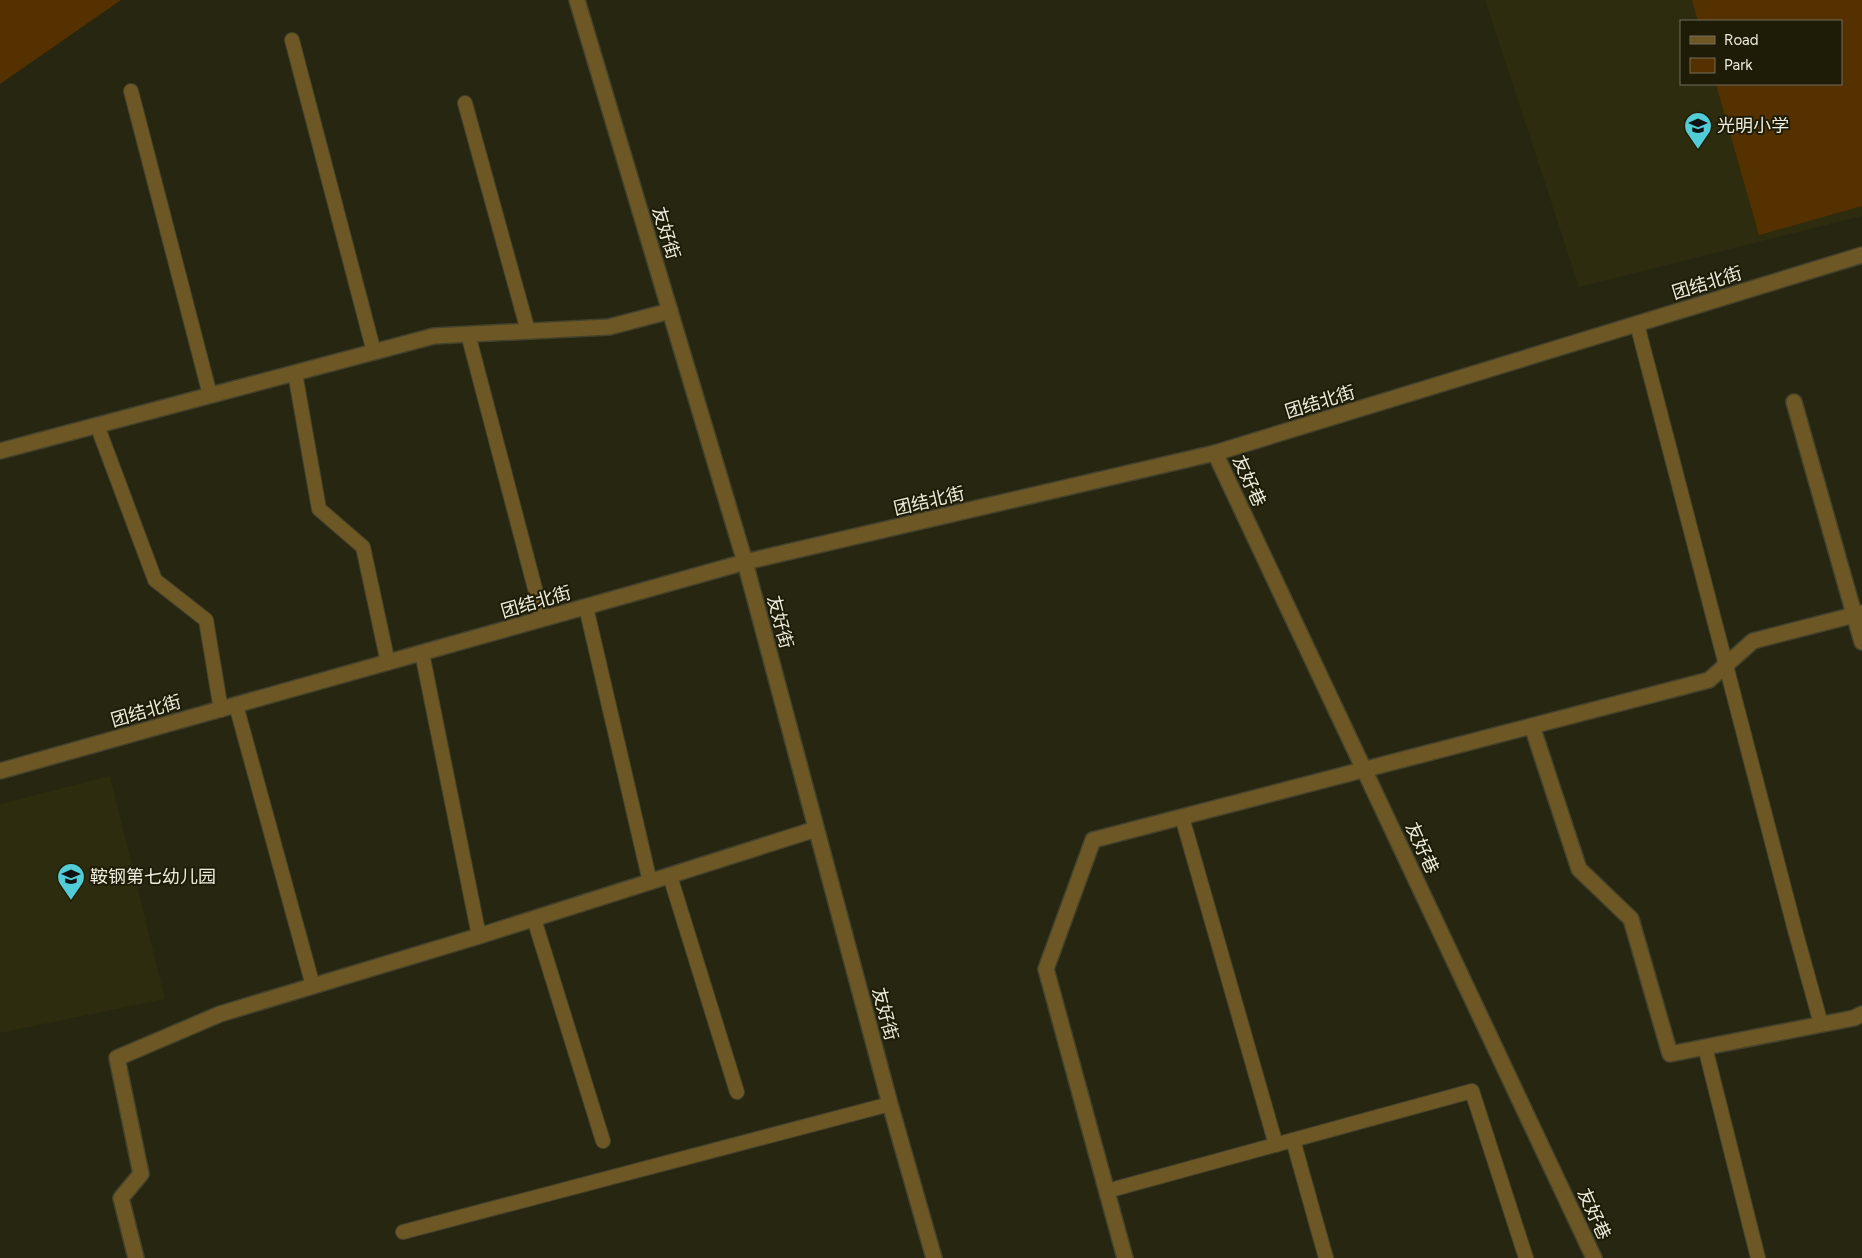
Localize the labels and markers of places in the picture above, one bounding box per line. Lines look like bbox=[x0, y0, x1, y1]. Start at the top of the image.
school or university icon: 光明小学 bbox=[1683, 111, 1713, 150]
place label: 光明小学 bbox=[1717, 115, 1789, 137]
school or university icon: 鞍钢第七幼儿园 bbox=[56, 862, 86, 901]
place label: 鞍钢第七幼儿园 bbox=[90, 866, 216, 888]

